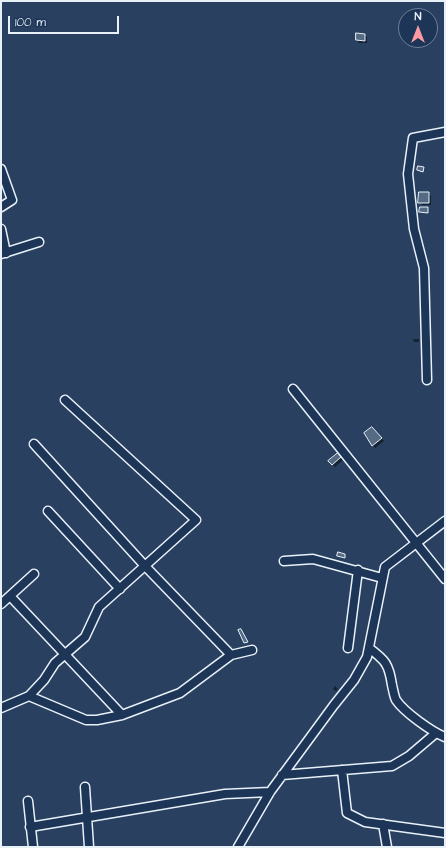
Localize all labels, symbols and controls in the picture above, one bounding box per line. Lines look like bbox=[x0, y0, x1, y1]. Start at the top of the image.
scale bar bbox=[10, 8, 121, 34]
north arrow bbox=[398, 8, 438, 48]
text: N bbox=[415, 9, 421, 24]
text: 100 m bbox=[15, 14, 46, 31]

